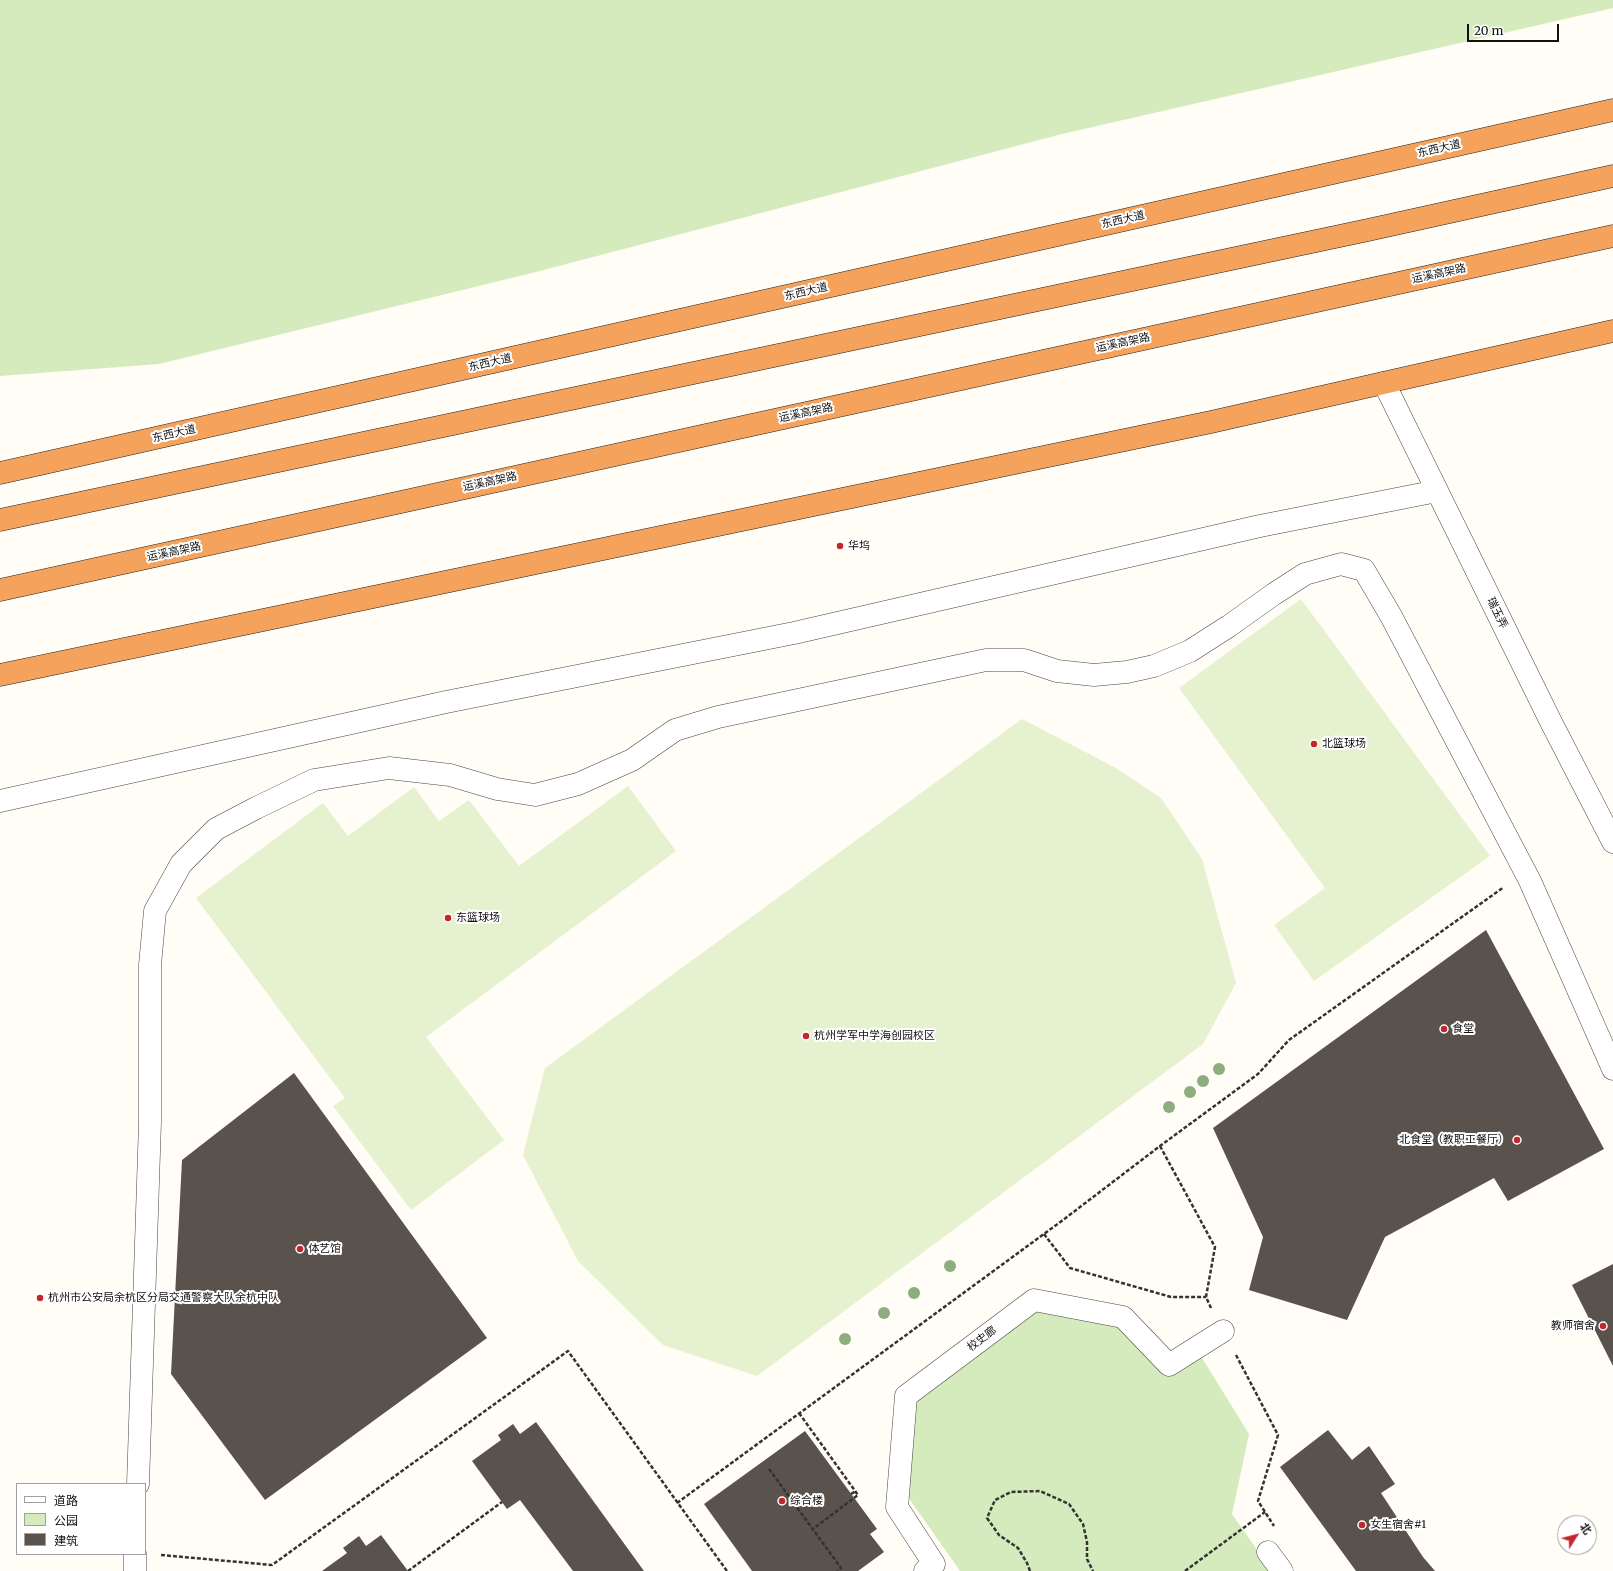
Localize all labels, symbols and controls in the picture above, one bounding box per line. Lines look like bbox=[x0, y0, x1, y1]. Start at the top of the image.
scale bar bbox=[1469, 16, 1561, 42]
text: 20 m bbox=[1474, 23, 1503, 38]
street label: 东西大道 bbox=[1416, 138, 1462, 160]
street label: 东西大道 bbox=[1100, 209, 1146, 231]
street label: 运溪高架路 bbox=[1411, 262, 1467, 286]
street label: 东西大道 bbox=[783, 281, 829, 303]
street label: 运溪高架路 bbox=[1095, 331, 1151, 355]
street label: 东西大道 bbox=[467, 352, 513, 374]
street label: 运溪高架路 bbox=[778, 401, 834, 425]
street label: 东西大道 bbox=[151, 423, 197, 445]
street label: 运溪高架路 bbox=[462, 470, 518, 494]
place label: 华坞 bbox=[848, 539, 870, 553]
street label: 运溪高架路 bbox=[146, 540, 202, 564]
marker: 华坞 bbox=[835, 541, 845, 551]
street label: 瑞玉弄 bbox=[1484, 595, 1510, 631]
place label: 北篮球场 bbox=[1322, 737, 1366, 751]
marker: 北篮球场 bbox=[1309, 739, 1319, 749]
place label: 东篮球场 bbox=[456, 911, 500, 925]
marker: 东篮球场 bbox=[443, 913, 453, 923]
place label: 食堂 bbox=[1452, 1022, 1474, 1036]
marker: 食堂 bbox=[1439, 1024, 1449, 1034]
place label: 杭州学军中学海创园校区 bbox=[814, 1029, 935, 1043]
marker: 杭州学军中学海创园校区 bbox=[801, 1031, 811, 1041]
place label: 北食堂（教职工餐厅） bbox=[1399, 1133, 1509, 1147]
marker: 北食堂（教职工餐厅） bbox=[1512, 1135, 1522, 1145]
place label: 体艺馆 bbox=[308, 1242, 341, 1256]
marker: 体艺馆 bbox=[295, 1244, 305, 1254]
place label: 杭州市公安局余杭区分局交通警察大队余杭中队 bbox=[48, 1291, 279, 1305]
marker: 杭州市公安局余杭区分局交通警察大队余杭中队 bbox=[35, 1293, 45, 1303]
place label: 教师宿舍 bbox=[1551, 1319, 1595, 1333]
marker: 教师宿舍 bbox=[1598, 1321, 1608, 1331]
street label: 校史廊 bbox=[965, 1324, 999, 1354]
legend bbox=[16, 1483, 146, 1555]
text: 道路 bbox=[54, 1493, 78, 1508]
place label: 综合楼 bbox=[790, 1494, 823, 1508]
marker: 综合楼 bbox=[777, 1496, 787, 1506]
text: 公园 bbox=[54, 1513, 78, 1528]
north arrow bbox=[1557, 1515, 1597, 1555]
place label: 女生宿舍#1 bbox=[1370, 1518, 1426, 1532]
marker: 女生宿舍#1 bbox=[1357, 1520, 1367, 1530]
text: 北 bbox=[1577, 1520, 1595, 1537]
text: 建筑 bbox=[54, 1533, 78, 1548]

